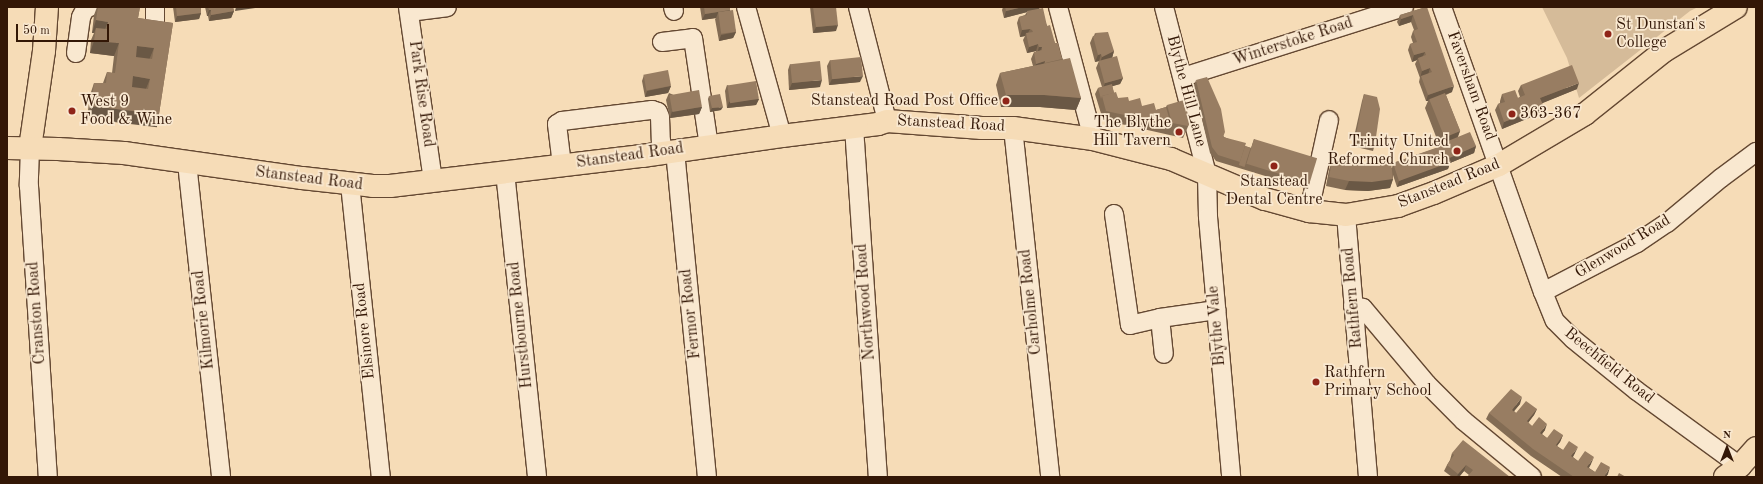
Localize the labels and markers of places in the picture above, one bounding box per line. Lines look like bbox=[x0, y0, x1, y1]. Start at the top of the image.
place label: St Dunstan's College bbox=[1616, 15, 1706, 53]
marker: St Dunstan's College bbox=[1603, 29, 1613, 39]
place label: Stanstead Road Post Office bbox=[811, 91, 998, 111]
place label: West 9 Food & Wine bbox=[80, 92, 172, 130]
marker: Stanstead Road Post Office bbox=[1001, 96, 1011, 106]
place label: 363-367 bbox=[1520, 104, 1582, 124]
marker: West 9 Food & Wine bbox=[67, 106, 77, 116]
marker: 363-367 bbox=[1507, 109, 1517, 119]
place label: The Blythe Hill Tavern bbox=[1093, 113, 1171, 151]
marker: The Blythe Hill Tavern bbox=[1174, 127, 1184, 137]
place label: Trinity United Reformed Church bbox=[1327, 132, 1449, 170]
marker: Trinity United Reformed Church bbox=[1452, 146, 1462, 156]
marker: Stanstead Dental Centre bbox=[1269, 161, 1279, 171]
place label: Stanstead Dental Centre bbox=[1225, 172, 1323, 210]
place label: Rathfern Primary School bbox=[1324, 363, 1432, 401]
marker: Rathfern Primary School bbox=[1311, 377, 1321, 387]

